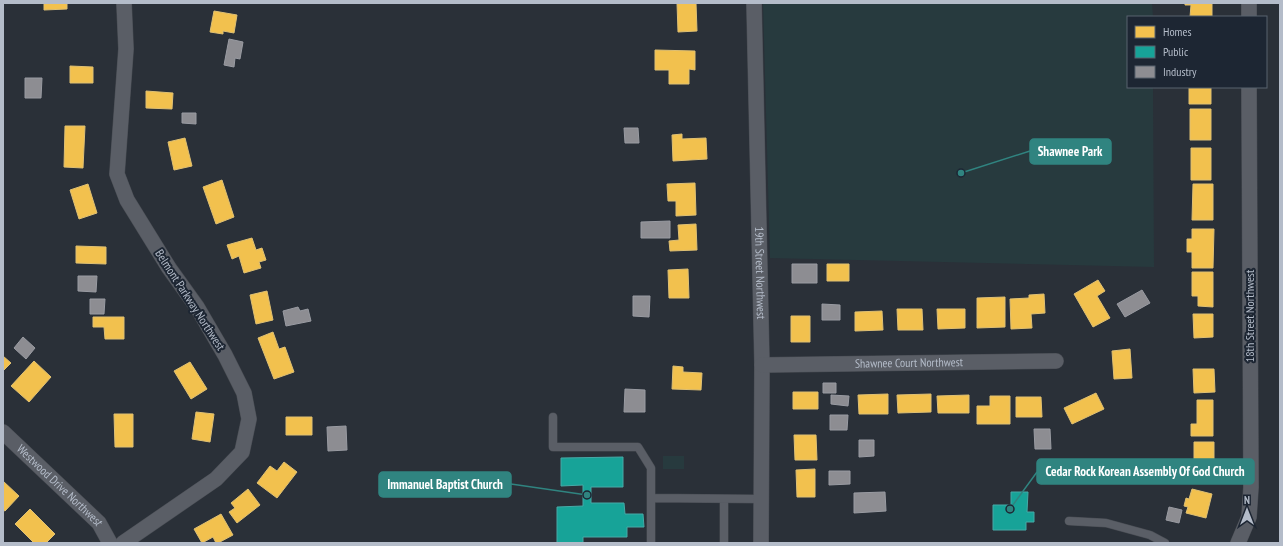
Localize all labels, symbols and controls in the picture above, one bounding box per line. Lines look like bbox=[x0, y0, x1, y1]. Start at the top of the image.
legend bbox=[1127, 16, 1267, 88]
text: Homes bbox=[1163, 24, 1191, 39]
text: Public bbox=[1163, 44, 1189, 59]
text: Industry bbox=[1163, 64, 1197, 79]
callout: Shawnee Park bbox=[1030, 139, 1111, 164]
text: Shawnee Park bbox=[1038, 143, 1103, 160]
street label: 19th Street Northwest bbox=[752, 226, 769, 320]
street label: Belmont Parkway Northwest bbox=[152, 247, 229, 353]
street label: 18th Street Northwest bbox=[1242, 269, 1257, 362]
street label: Shawnee Court Northwest bbox=[855, 354, 964, 371]
street label: Westwood Drive Northwest bbox=[14, 441, 107, 529]
callout: Cedar Rock Korean Assembly Of God Church bbox=[1037, 459, 1254, 484]
text: Cedar Rock Korean Assembly Of God Church bbox=[1045, 463, 1245, 480]
callout: Immanuel Baptist Church bbox=[379, 472, 511, 497]
text: Immanuel Baptist Church bbox=[387, 476, 503, 493]
north arrow bbox=[1227, 490, 1267, 530]
text: N bbox=[1244, 493, 1250, 507]

